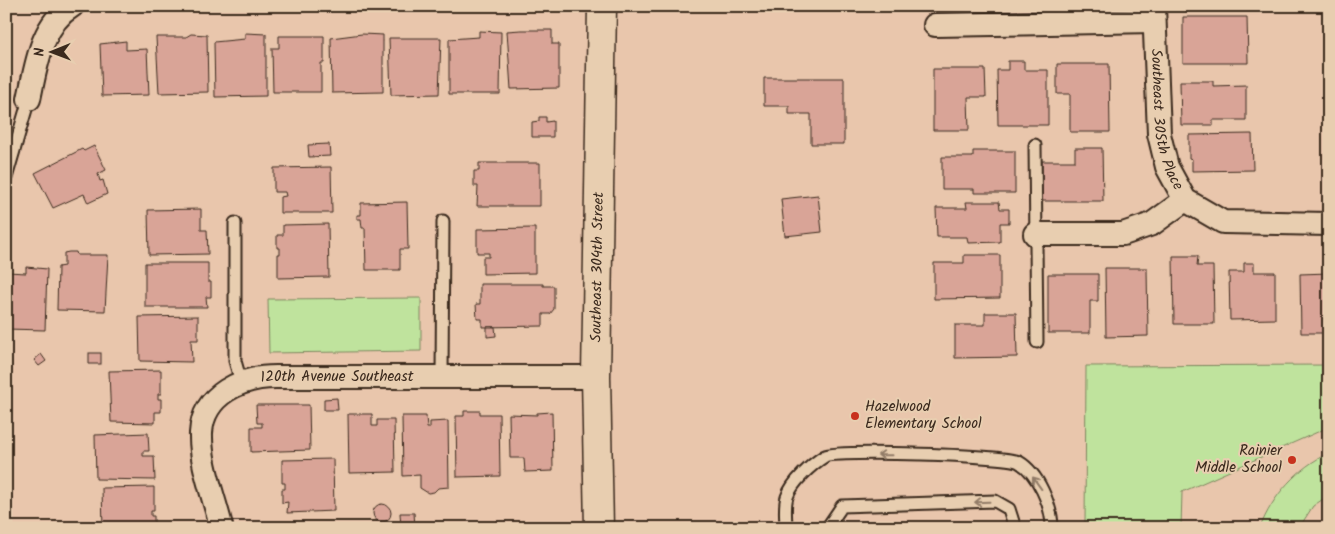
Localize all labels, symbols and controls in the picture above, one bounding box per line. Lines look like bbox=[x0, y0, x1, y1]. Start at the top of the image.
north arrow bbox=[28, 28, 78, 78]
text: N bbox=[29, 47, 51, 57]
street label: Southeast 305th Place bbox=[1144, 48, 1190, 195]
street label: Southeast 304th Street bbox=[585, 192, 611, 342]
street label: 120th Avenue Southeast bbox=[259, 365, 414, 390]
place label: Hazelwood Elementary School bbox=[865, 395, 982, 436]
marker: Hazelwood Elementary School bbox=[849, 410, 861, 422]
place label: Rainier Middle School bbox=[1195, 439, 1283, 480]
one-way arrow bbox=[877, 450, 893, 459]
marker: Rainier Middle School bbox=[1286, 454, 1298, 466]
one-way arrow bbox=[1032, 476, 1042, 490]
one-way arrow bbox=[974, 497, 990, 507]

